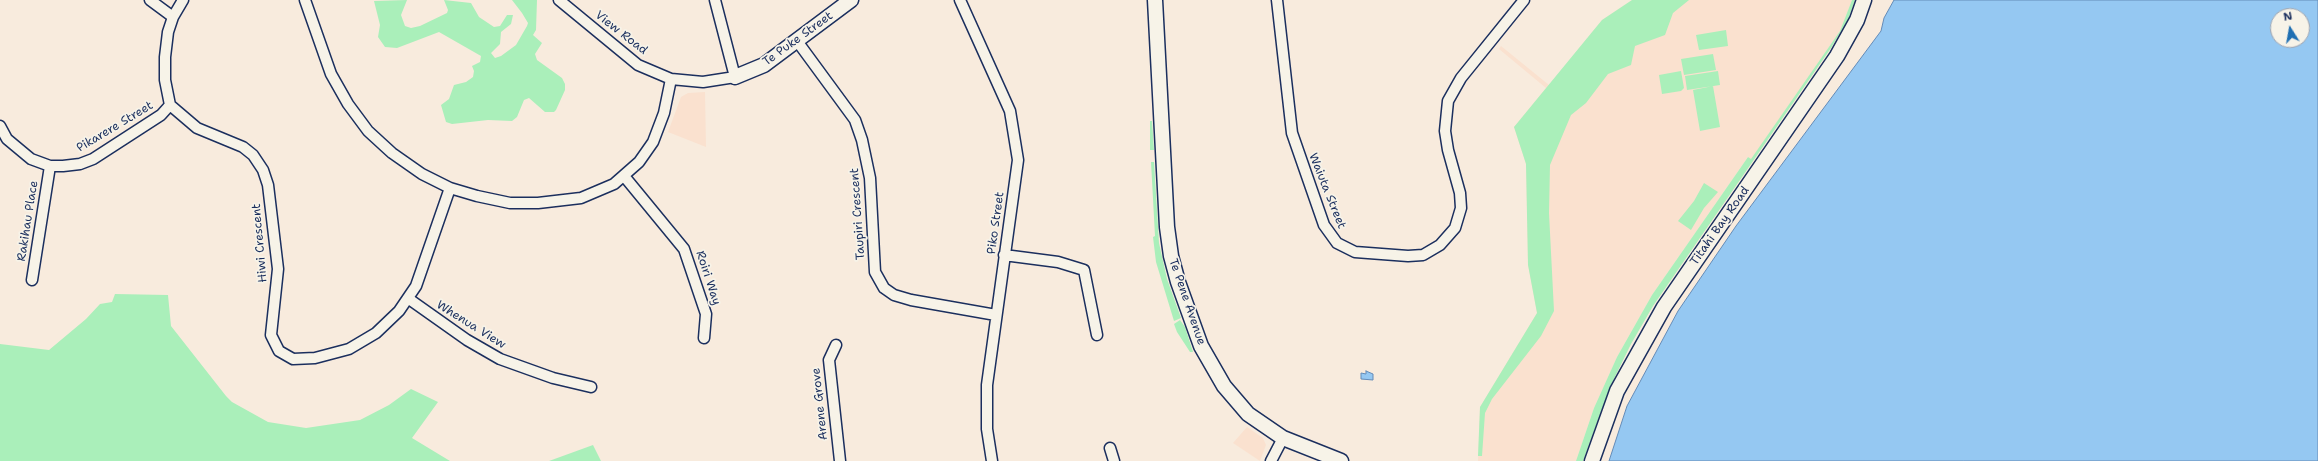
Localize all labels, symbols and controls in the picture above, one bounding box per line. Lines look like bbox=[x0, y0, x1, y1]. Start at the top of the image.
street label: View Road bbox=[592, 8, 650, 58]
north arrow bbox=[2270, 8, 2310, 48]
street label: Te Puke Street bbox=[760, 9, 836, 69]
text: N bbox=[2282, 9, 2294, 25]
street label: Pikarere Street bbox=[74, 99, 156, 155]
street label: Waiuta Street bbox=[1305, 151, 1349, 231]
street label: Taupiri Crescent bbox=[848, 168, 868, 260]
street label: Rakihau Place bbox=[15, 180, 41, 262]
street label: Titahi Bay Road bbox=[1687, 184, 1753, 268]
street label: Piko Street bbox=[984, 191, 1008, 255]
street label: Hiwi Crescent bbox=[249, 203, 271, 283]
street label: Roiri Way bbox=[692, 249, 724, 307]
street label: Te Pene Avenue bbox=[1165, 257, 1209, 347]
street label: Whenua View bbox=[434, 298, 508, 352]
street label: Arene Grove bbox=[809, 367, 831, 441]

